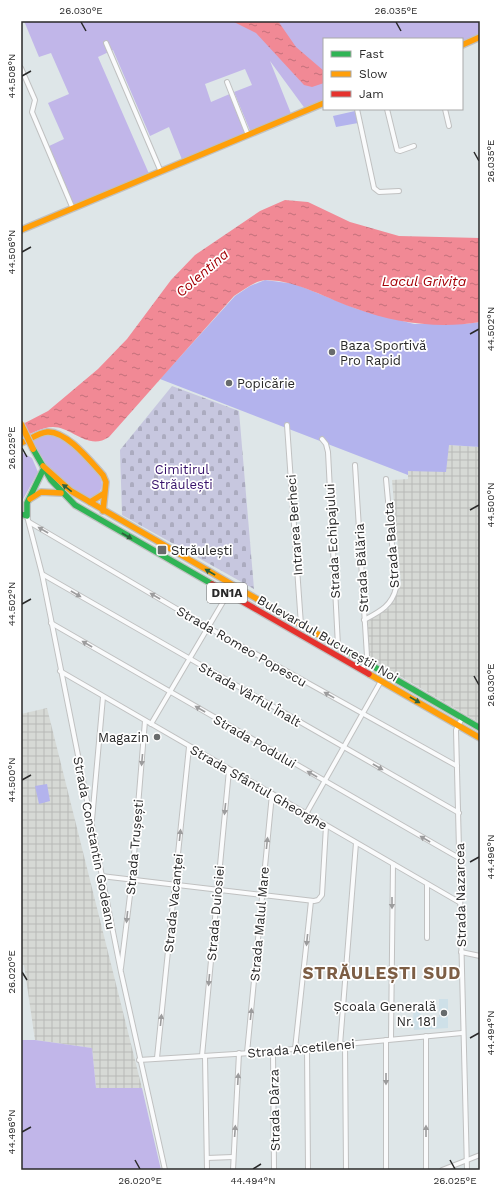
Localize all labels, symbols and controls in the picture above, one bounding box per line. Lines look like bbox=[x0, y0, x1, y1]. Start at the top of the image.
text: 26.030°E bbox=[59, 5, 103, 16]
text: 26.035°E bbox=[375, 5, 417, 16]
legend bbox=[323, 38, 463, 110]
text: Fast bbox=[359, 47, 384, 61]
text: 44.508°N bbox=[6, 54, 17, 98]
text: Slow bbox=[359, 67, 387, 81]
text: Jam bbox=[359, 87, 384, 101]
text: 26.035°E bbox=[485, 140, 496, 182]
text: 44.506°N bbox=[6, 230, 17, 274]
water label: Colentina bbox=[172, 246, 232, 300]
water label: Lacul Grivița bbox=[382, 273, 467, 289]
text: 44.502°N bbox=[485, 307, 496, 351]
place label: Baza Sportivă Pro Rapid bbox=[340, 338, 427, 368]
marker: Baza Sportivă Pro Rapid bbox=[327, 347, 337, 357]
place label: Popicărie bbox=[237, 376, 295, 391]
marker: Popicărie bbox=[224, 378, 234, 388]
text: 26.025°E bbox=[6, 426, 17, 470]
park label: Cimitirul Străulești bbox=[151, 462, 213, 493]
street label: Intrarea Berheci bbox=[283, 474, 306, 576]
street label: Strada Echipajului bbox=[322, 483, 343, 599]
text: 44.500°N bbox=[485, 483, 496, 527]
one-way arrow bbox=[62, 484, 72, 492]
street label: Strada Balota bbox=[381, 501, 402, 588]
street label: Strada Bălăria bbox=[352, 522, 371, 613]
one-way arrow bbox=[37, 527, 49, 534]
one-way arrow bbox=[121, 532, 133, 539]
place label: Străulești bbox=[171, 543, 233, 559]
marker: Străulești bbox=[156, 544, 168, 556]
one-way arrow bbox=[204, 569, 216, 576]
text: 44.502°N bbox=[6, 582, 17, 626]
road number: DN1A bbox=[207, 583, 247, 603]
one-way arrow bbox=[70, 590, 82, 597]
one-way arrow bbox=[150, 592, 160, 600]
street label: Bulevardul Bucureștii Noi bbox=[254, 592, 401, 686]
street label: Strada Romeo Popescu bbox=[174, 603, 309, 690]
one-way arrow bbox=[81, 641, 93, 648]
street label: Strada Vârful Înalt bbox=[196, 658, 304, 730]
text: 26.030°E bbox=[485, 663, 496, 707]
one-way arrow bbox=[323, 692, 335, 699]
one-way arrow bbox=[409, 697, 421, 704]
one-way arrow bbox=[194, 706, 206, 713]
street label: Strada Podului bbox=[211, 712, 299, 771]
place label: Magazin bbox=[98, 730, 149, 745]
marker: Magazin bbox=[152, 732, 162, 742]
street label: Strada Sfântul Gheorghe bbox=[187, 742, 330, 833]
one-way arrow bbox=[138, 754, 145, 766]
street label: Strada Constantin Godeanu bbox=[70, 755, 119, 931]
text: 44.500°N bbox=[6, 758, 17, 802]
one-way arrow bbox=[372, 763, 384, 770]
one-way arrow bbox=[307, 771, 318, 778]
street label: Strada Trușești bbox=[123, 799, 147, 896]
one-way arrow bbox=[222, 803, 229, 815]
one-way arrow bbox=[176, 828, 183, 841]
text: 44.496°N bbox=[485, 835, 496, 879]
one-way arrow bbox=[419, 836, 431, 843]
one-way arrow bbox=[264, 837, 270, 849]
street label: Strada Nazarcea bbox=[452, 842, 469, 947]
street label: Strada Vacanței bbox=[161, 853, 187, 953]
street label: Strada Duiosiei bbox=[204, 865, 227, 961]
street label: Strada Malul Mare bbox=[247, 866, 272, 982]
one-way arrow bbox=[389, 897, 395, 910]
one-way arrow bbox=[124, 911, 131, 924]
one-way arrow bbox=[303, 934, 310, 946]
text: 26.020°E bbox=[6, 950, 17, 994]
district label: STRĂULEȘTI SUD bbox=[302, 963, 462, 983]
one-way arrow bbox=[205, 974, 212, 986]
place label: Școala Generală Nr. 181 bbox=[333, 999, 437, 1029]
one-way arrow bbox=[247, 1008, 254, 1020]
marker: Școala Generală Nr. 181 bbox=[439, 1008, 449, 1018]
text: 44.494°N bbox=[485, 1011, 496, 1056]
one-way arrow bbox=[158, 1014, 164, 1026]
street label: Strada Acetilenei bbox=[247, 1036, 355, 1061]
street label: Strada Dârza bbox=[266, 1068, 283, 1151]
one-way arrow bbox=[234, 1073, 241, 1085]
one-way arrow bbox=[383, 1073, 389, 1086]
text: 44.496°N bbox=[6, 1110, 17, 1154]
one-way arrow bbox=[423, 1124, 429, 1137]
one-way arrow bbox=[231, 1125, 238, 1137]
text: 26.020°E bbox=[118, 1175, 162, 1186]
text: 44.494°N bbox=[231, 1175, 276, 1186]
text: 26.025°E bbox=[433, 1175, 477, 1186]

